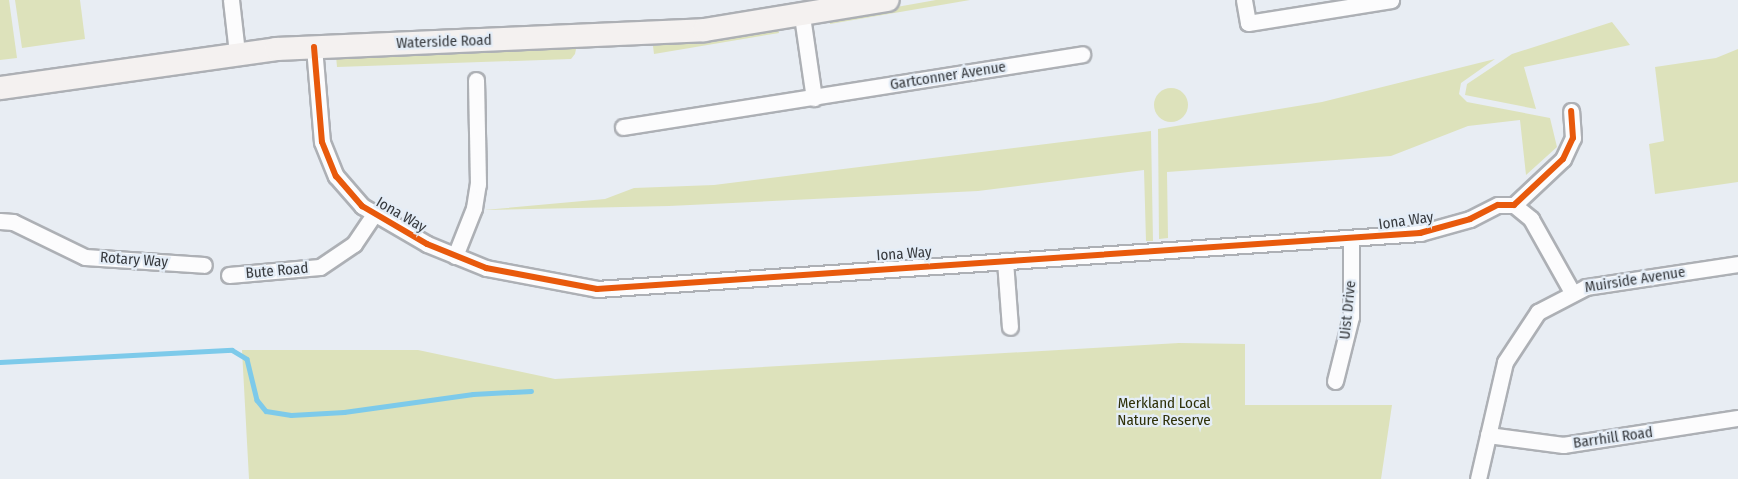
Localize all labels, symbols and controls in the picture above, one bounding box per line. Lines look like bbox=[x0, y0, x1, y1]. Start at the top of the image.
street label: Waterside Road bbox=[396, 31, 492, 53]
street label: Gartconner Avenue bbox=[889, 58, 1007, 94]
street label: Iona Way bbox=[373, 193, 429, 237]
street label: Iona Way bbox=[1377, 208, 1435, 234]
street label: Iona Way bbox=[876, 243, 932, 265]
street label: Rotary Way bbox=[99, 249, 169, 271]
street label: Bute Road bbox=[245, 259, 309, 283]
street label: Muirside Avenue bbox=[1583, 263, 1687, 297]
street label: Uist Drive bbox=[1336, 280, 1360, 340]
park label: Merkland Local Nature Reserve bbox=[1117, 394, 1211, 429]
street label: Barrhill Road bbox=[1572, 424, 1654, 452]

